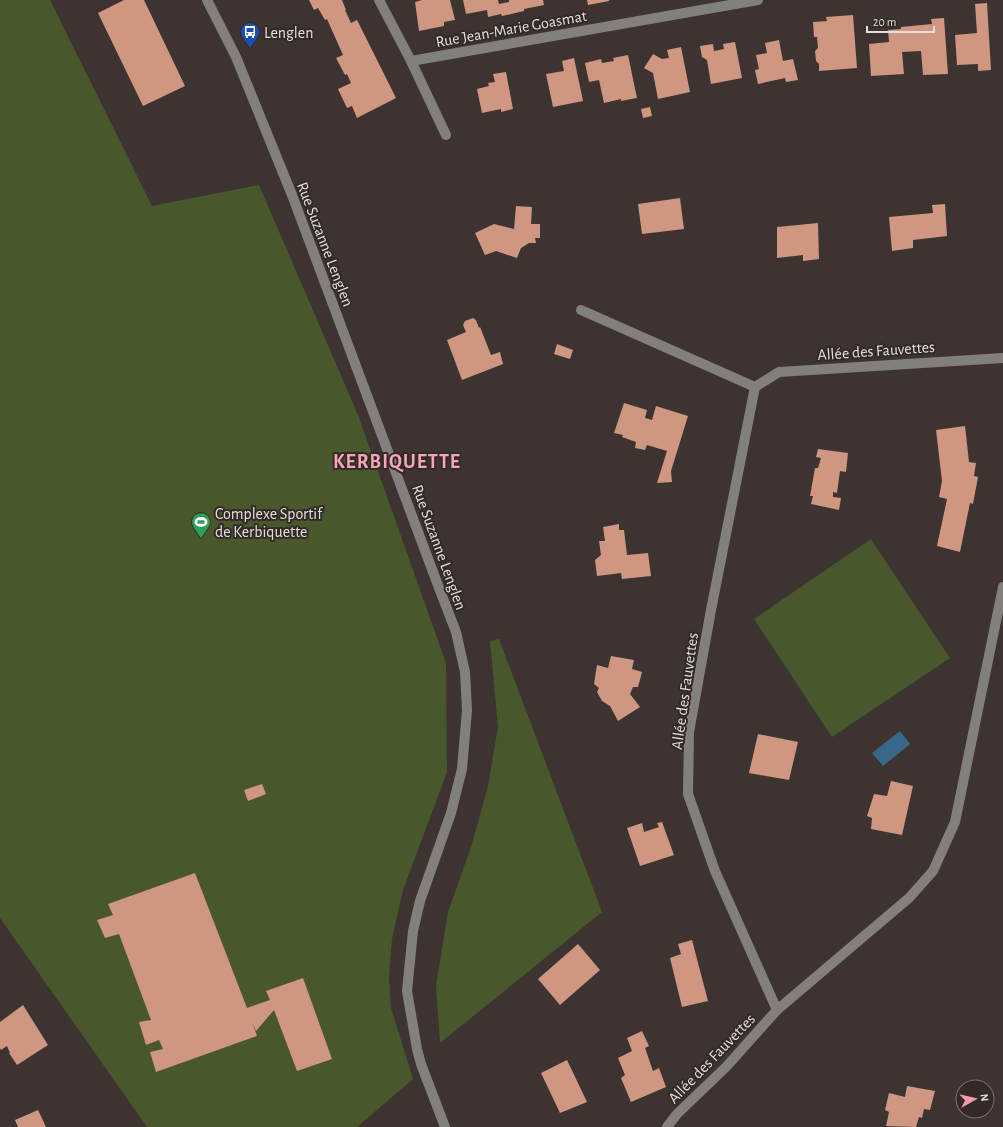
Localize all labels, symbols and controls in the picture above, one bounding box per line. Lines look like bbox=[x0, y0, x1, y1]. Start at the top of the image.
street label: Rue Jean-Marie Goasmat bbox=[434, 8, 588, 50]
scale bar bbox=[867, 8, 934, 34]
text: 20 m bbox=[873, 16, 896, 28]
bus stop icon: Lenglen bbox=[239, 21, 261, 49]
place label: Lenglen bbox=[264, 25, 313, 41]
street label: Rue Suzanne Lenglen bbox=[294, 180, 356, 309]
street label: Allée des Fauvettes bbox=[817, 339, 935, 363]
district label: KERBIQUETTE bbox=[333, 452, 461, 473]
street label: Rue Suzanne Lenglen bbox=[409, 483, 469, 612]
place label: Complexe Sportif de Kerbiquette bbox=[215, 506, 323, 540]
sports icon: Complexe Sportif de Kerbiquette bbox=[190, 511, 212, 539]
street label: Allée des Fauvettes bbox=[669, 632, 701, 751]
street label: Allée des Fauvettes bbox=[665, 1011, 758, 1107]
north arrow bbox=[955, 1079, 995, 1119]
text: N bbox=[978, 1093, 990, 1102]

